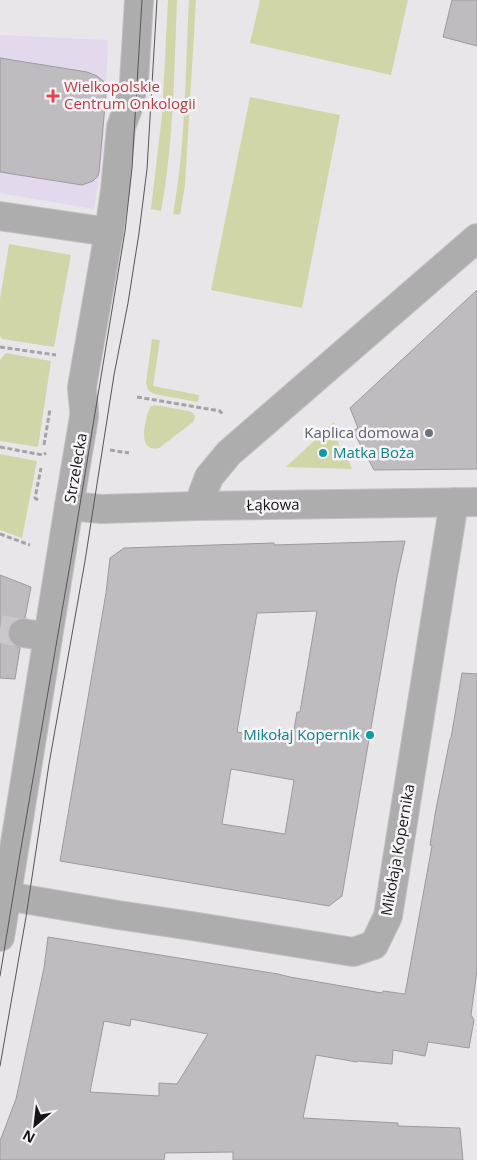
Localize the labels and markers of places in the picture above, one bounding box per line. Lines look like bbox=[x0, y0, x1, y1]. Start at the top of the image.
place label: Wielkopolskie Centrum Onkologii bbox=[64, 76, 196, 113]
marker: Wielkopolskie Centrum Onkologii bbox=[46, 89, 60, 103]
place label: Kaplica domowa bbox=[304, 422, 419, 442]
marker: Kaplica domowa bbox=[423, 427, 435, 439]
place label: Matka Boża bbox=[333, 442, 414, 462]
marker: Matka Boża bbox=[317, 447, 329, 459]
place label: Mikołaj Kopernik bbox=[243, 724, 360, 744]
marker: Mikołaj Kopernik bbox=[364, 729, 376, 741]

